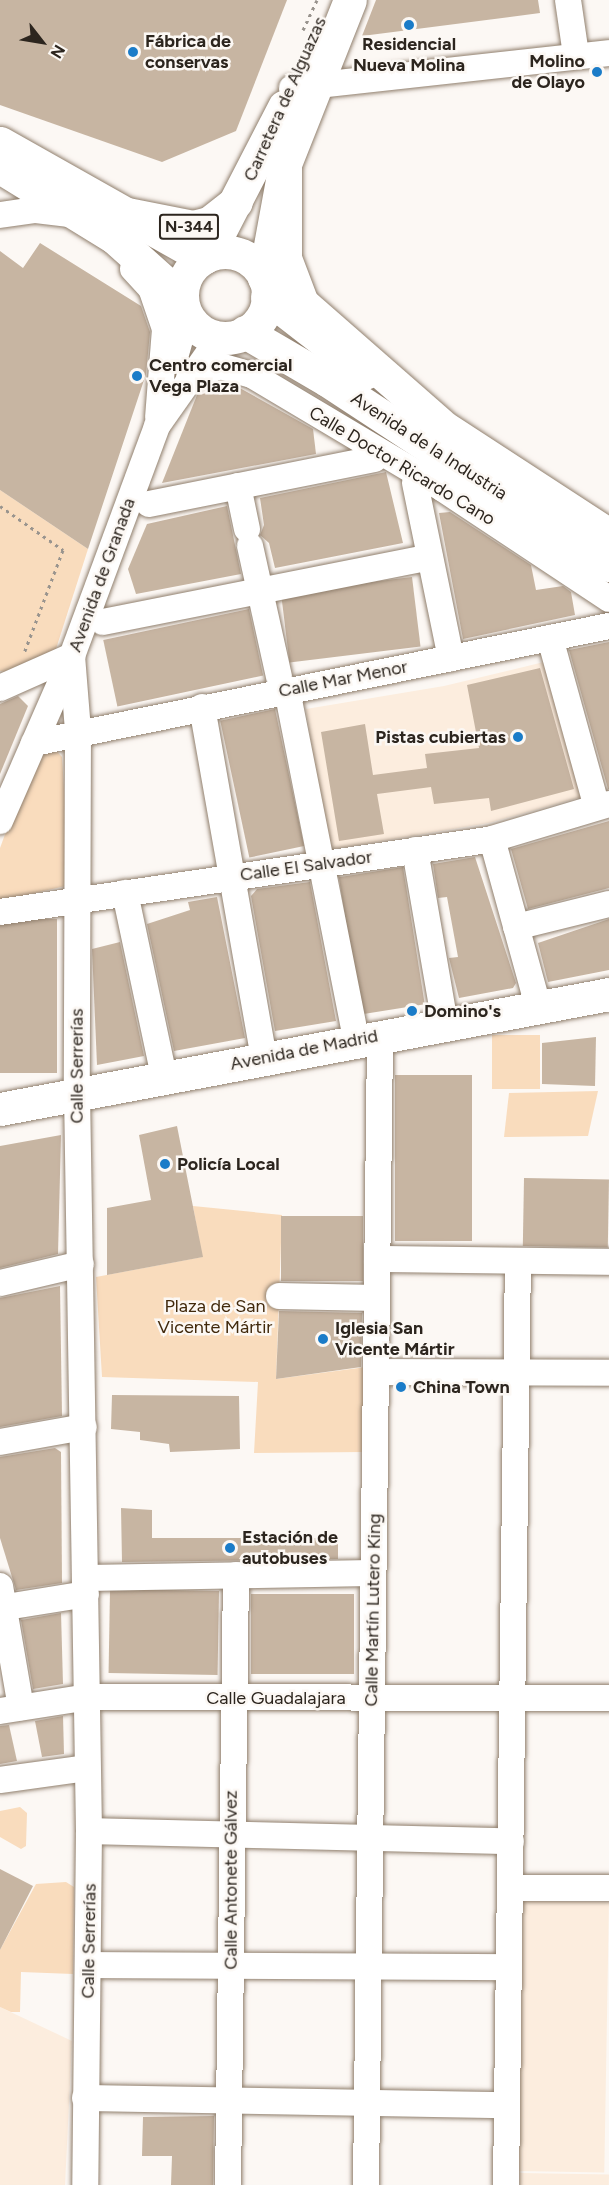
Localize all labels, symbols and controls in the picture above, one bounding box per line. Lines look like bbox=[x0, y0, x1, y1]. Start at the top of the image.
north arrow bbox=[12, 12, 72, 72]
street label: Carretera de Alguazas bbox=[239, 13, 331, 185]
marker: Residencial Nueva Molina bbox=[402, 18, 416, 32]
place label: Fábrica de conservas bbox=[145, 31, 231, 74]
place label: Residencial Nueva Molina bbox=[353, 34, 465, 76]
text: N bbox=[47, 41, 69, 62]
marker: Fábrica de conservas bbox=[126, 45, 140, 59]
place label: Molino de Olayo bbox=[512, 51, 585, 94]
marker: Molino de Olayo bbox=[590, 65, 604, 79]
road number: N-344 bbox=[158, 214, 220, 240]
place label: Centro comercial Vega Plaza bbox=[149, 355, 292, 398]
marker: Centro comercial Vega Plaza bbox=[130, 369, 144, 383]
street label: Avenida de la Industria bbox=[347, 387, 511, 505]
street label: Calle Doctor Ricardo Cano bbox=[305, 402, 499, 530]
street label: Avenida de Granada bbox=[64, 495, 140, 655]
street label: Calle Mar Menor bbox=[277, 656, 409, 702]
place label: Pistas cubiertas bbox=[375, 726, 506, 748]
marker: Pistas cubiertas bbox=[511, 730, 525, 744]
street label: Calle El Salvador bbox=[239, 846, 373, 886]
place label: Domino's bbox=[424, 1000, 501, 1022]
marker: Domino's bbox=[405, 1004, 419, 1018]
street label: Calle Serrerías bbox=[66, 1008, 88, 1124]
street label: Avenida de Madrid bbox=[228, 1025, 380, 1075]
place label: Policía Local bbox=[177, 1153, 280, 1175]
marker: Policía Local bbox=[158, 1157, 172, 1171]
park label: Plaza de San Vicente Mártir bbox=[158, 1296, 272, 1338]
place label: Iglesia San Vicente Mártir bbox=[335, 1318, 455, 1360]
marker: Iglesia San Vicente Mártir bbox=[316, 1332, 330, 1346]
place label: China Town bbox=[413, 1376, 510, 1398]
marker: China Town bbox=[394, 1380, 408, 1394]
street label: Calle Martín Lutero King bbox=[361, 1513, 385, 1707]
place label: Estación de autobuses bbox=[242, 1527, 338, 1570]
marker: Estación de autobuses bbox=[223, 1541, 237, 1555]
street label: Calle Guadalajara bbox=[206, 1687, 346, 1709]
street label: Calle Antonete Gálvez bbox=[220, 1790, 242, 1970]
street label: Calle Serrerías bbox=[77, 1883, 101, 1999]

